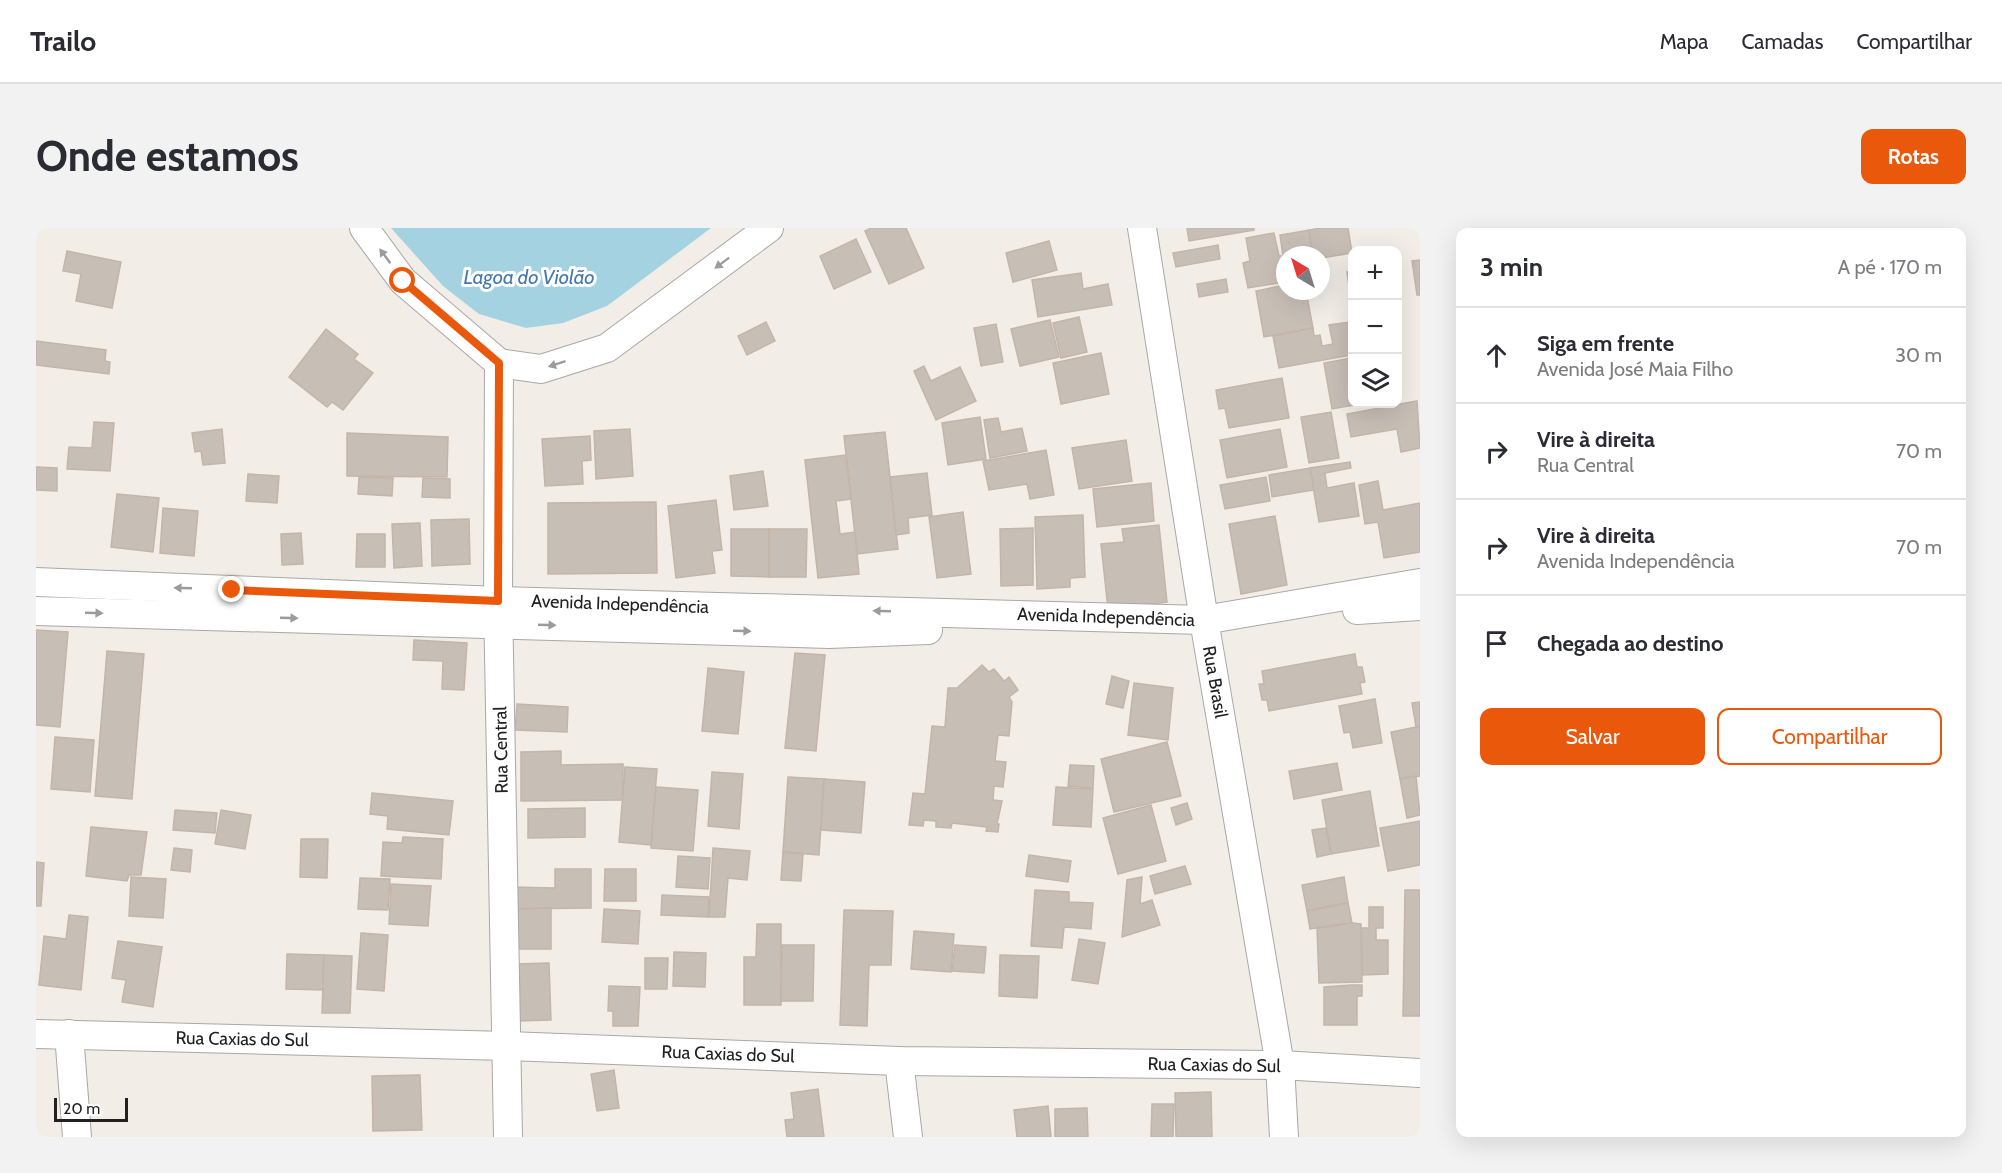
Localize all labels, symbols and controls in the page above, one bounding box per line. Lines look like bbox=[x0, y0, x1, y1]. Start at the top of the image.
text: Trailo bbox=[30, 24, 96, 58]
text: Mapa bbox=[1660, 29, 1708, 54]
text: Camadas bbox=[1741, 29, 1823, 54]
text: Compartilhar bbox=[1856, 29, 1972, 54]
button: Rotas bbox=[1861, 129, 1966, 184]
text: Onde estamos bbox=[36, 130, 299, 182]
north arrow bbox=[1276, 246, 1330, 300]
map controls bbox=[1348, 246, 1402, 408]
button: + bbox=[1348, 246, 1402, 300]
one-way arrow bbox=[379, 249, 391, 265]
text: 3 min bbox=[1480, 251, 1543, 283]
text: A pé · 170 m bbox=[1838, 255, 1942, 279]
one-way arrow bbox=[714, 257, 730, 269]
water label: Lagoa do Violão bbox=[463, 265, 595, 289]
route start bbox=[389, 267, 415, 293]
button: − bbox=[1348, 300, 1402, 354]
text: Siga em frente bbox=[1537, 330, 1674, 357]
icon: ahead bbox=[1480, 339, 1513, 372]
text: 30 m bbox=[1895, 343, 1942, 367]
button: layers bbox=[1348, 354, 1402, 408]
text: Avenida José Maia Filho bbox=[1537, 357, 1733, 381]
one-way arrow bbox=[548, 359, 566, 369]
text: Vire à direita bbox=[1537, 426, 1655, 453]
icon: right bbox=[1480, 435, 1513, 468]
text: 70 m bbox=[1896, 439, 1942, 463]
text: Rua Central bbox=[1537, 453, 1634, 477]
text: Vire à direita bbox=[1537, 522, 1655, 549]
icon: right bbox=[1480, 531, 1513, 564]
text: 70 m bbox=[1896, 535, 1942, 559]
text: Avenida Independência bbox=[1537, 549, 1735, 573]
route end bbox=[218, 576, 244, 602]
one-way arrow bbox=[174, 584, 193, 593]
street label: Avenida Independência bbox=[531, 590, 710, 618]
street label: Avenida Independência bbox=[1017, 603, 1196, 631]
one-way arrow bbox=[872, 606, 891, 616]
one-way arrow bbox=[85, 608, 104, 617]
one-way arrow bbox=[280, 613, 299, 623]
one-way arrow bbox=[538, 620, 557, 630]
one-way arrow bbox=[733, 626, 752, 636]
icon: arrive bbox=[1480, 627, 1513, 660]
text: Chegada ao destino bbox=[1537, 630, 1723, 657]
street label: Rua Brasil bbox=[1198, 644, 1232, 721]
street label: Rua Central bbox=[489, 705, 513, 794]
button: Salvar bbox=[1480, 708, 1705, 765]
button: Compartilhar bbox=[1717, 708, 1942, 765]
street label: Rua Caxias do Sul bbox=[175, 1027, 309, 1051]
street label: Rua Caxias do Sul bbox=[661, 1041, 796, 1067]
street label: Rua Caxias do Sul bbox=[1147, 1053, 1281, 1077]
scale bar bbox=[54, 1095, 128, 1122]
text: 20 m bbox=[63, 1099, 100, 1118]

